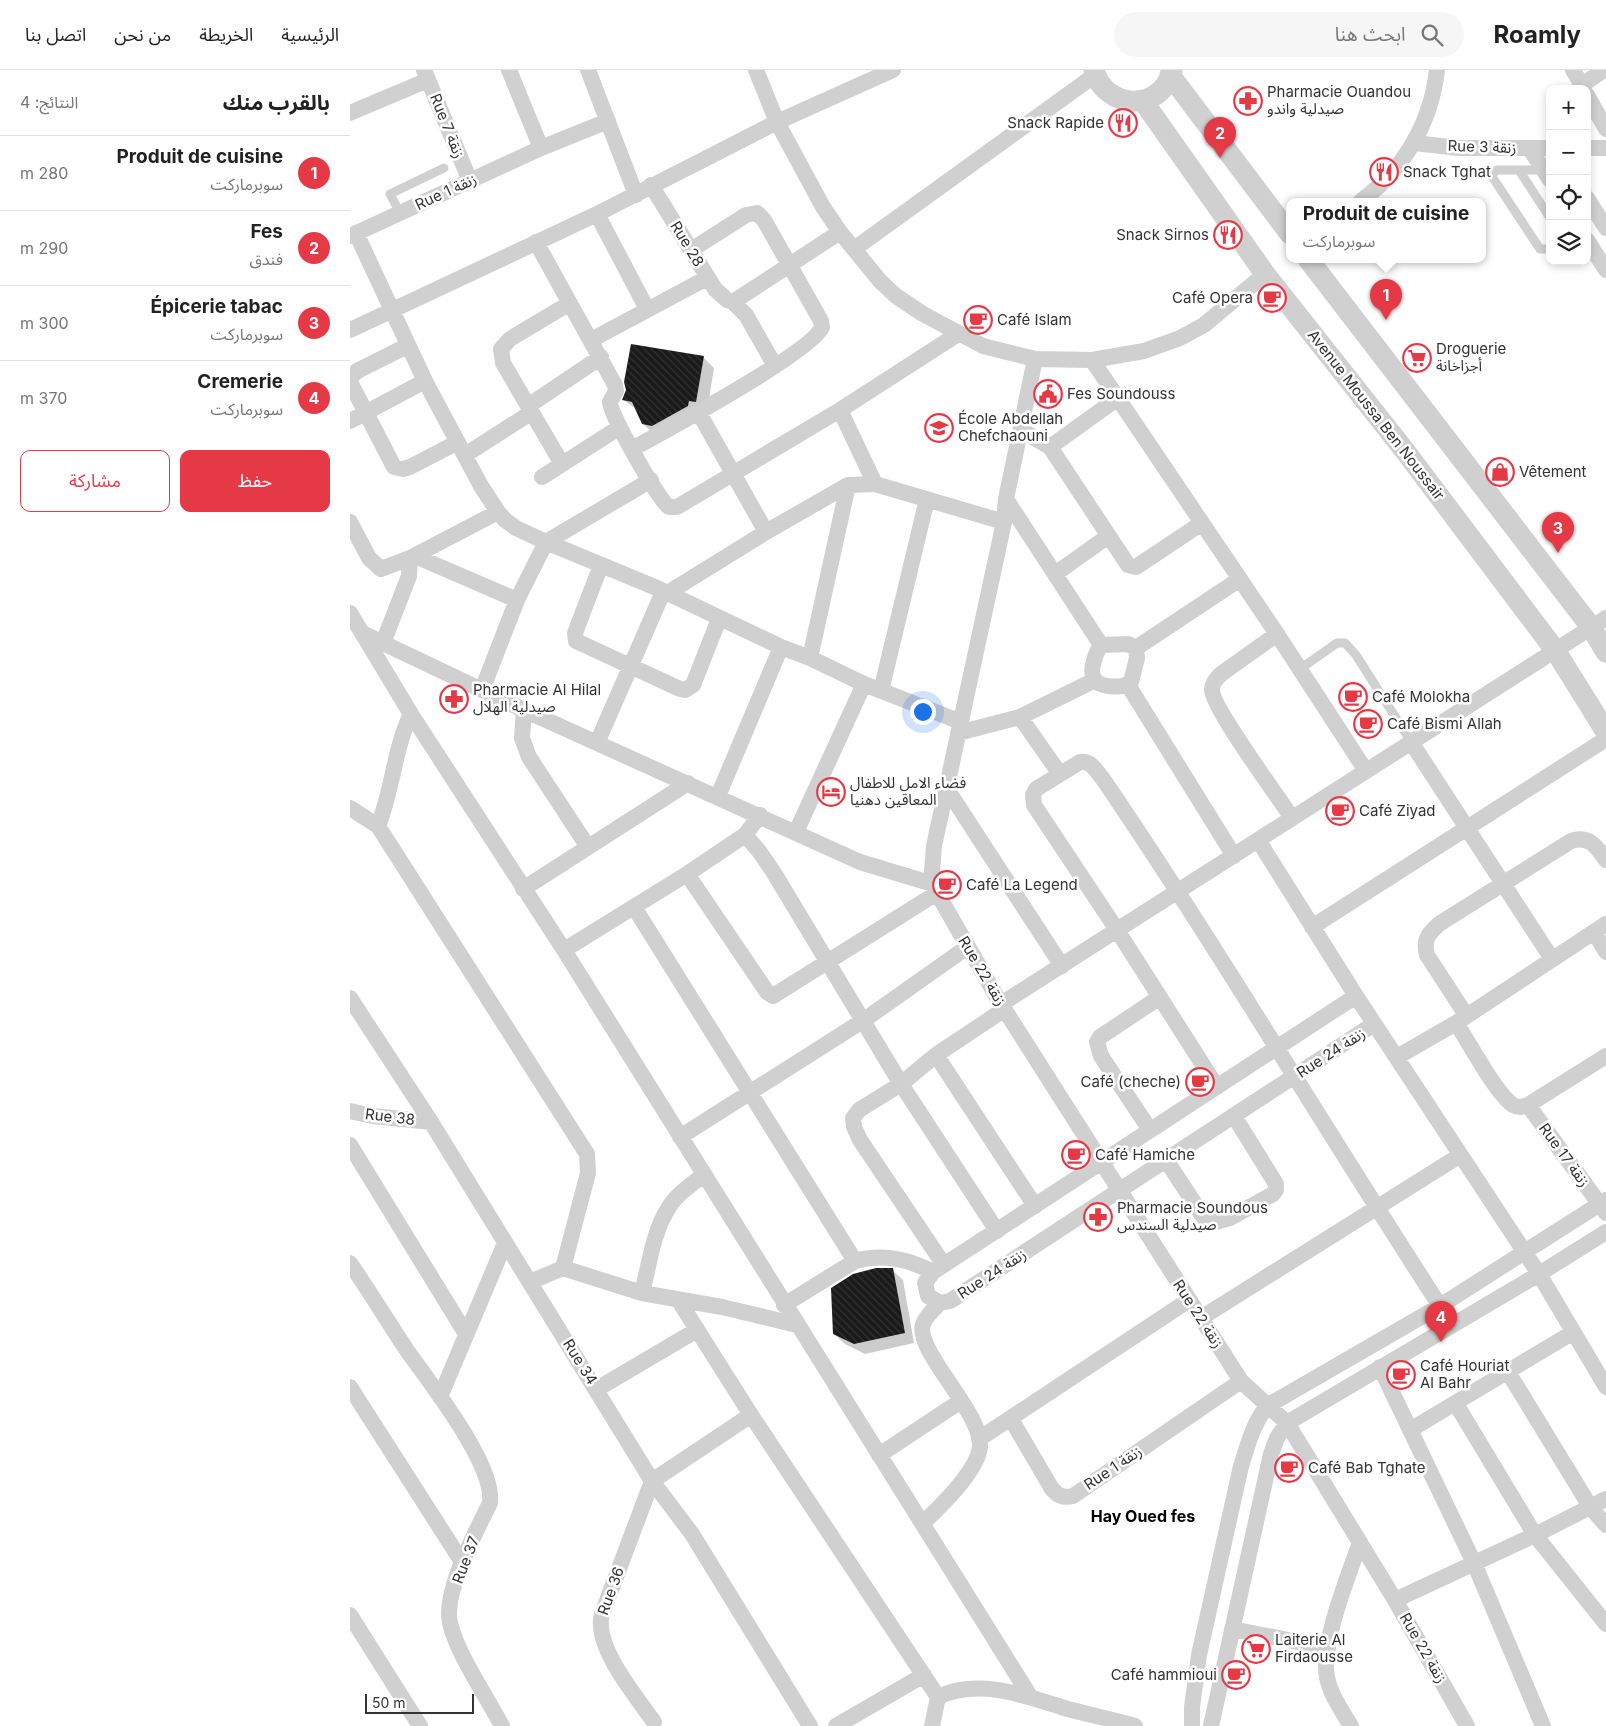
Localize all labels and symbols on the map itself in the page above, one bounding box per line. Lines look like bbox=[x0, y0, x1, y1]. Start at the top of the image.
place label: Pharmacie Ouandou صيدلية واندو bbox=[1267, 82, 1411, 118]
pharmacy icon: Pharmacie Ouandou صيدلية واندو bbox=[1233, 86, 1263, 116]
street label: Rue 7 زنقة bbox=[426, 91, 469, 161]
restaurant icon: Snack Rapide bbox=[1108, 108, 1138, 138]
place label: Snack Rapide bbox=[1007, 113, 1104, 132]
pin: 2 bbox=[1204, 117, 1236, 158]
street label: Rue 3 زنقة bbox=[1447, 136, 1517, 157]
restaurant icon: Snack Tghat bbox=[1369, 157, 1399, 187]
place label: Snack Tghat bbox=[1403, 162, 1491, 181]
street label: Rue 1 زنقة bbox=[412, 169, 480, 214]
street label: Rue 28 bbox=[666, 217, 708, 270]
restaurant icon: Snack Sirnos bbox=[1213, 220, 1243, 250]
place label: Snack Sirnos bbox=[1116, 225, 1209, 244]
pin: 1 bbox=[1370, 279, 1402, 320]
cafe icon: Café Opera bbox=[1257, 283, 1287, 313]
place label: Café Opera bbox=[1172, 288, 1253, 307]
cafe icon: Café Islam bbox=[963, 305, 993, 335]
place label: Café Islam bbox=[997, 310, 1072, 329]
street label: Avenue Moussa Ben Noussair bbox=[1304, 326, 1449, 504]
place label: Droguerie أجزاخانة bbox=[1436, 339, 1506, 375]
supermarket icon: Droguerie أجزاخانة bbox=[1402, 343, 1432, 373]
public building icon: Fes Soundouss bbox=[1033, 379, 1063, 409]
place label: Fes Soundouss bbox=[1067, 384, 1175, 403]
place label: École Abdellah Chefchaouni bbox=[958, 409, 1063, 445]
school or university icon: École Abdellah Chefchaouni bbox=[924, 413, 954, 443]
shop icon: Vêtement bbox=[1485, 457, 1515, 487]
place label: Vêtement bbox=[1519, 462, 1587, 481]
pin: 3 bbox=[1542, 512, 1574, 553]
place label: Pharmacie Al Hilal صيدلية الهلال bbox=[473, 680, 601, 716]
cafe icon: Café Molokha bbox=[1338, 682, 1368, 712]
pharmacy icon: Pharmacie Al Hilal صيدلية الهلال bbox=[439, 684, 469, 714]
place label: Café Molokha bbox=[1372, 687, 1470, 706]
your location bbox=[910, 699, 936, 725]
cafe icon: Café Bismi Allah bbox=[1353, 709, 1383, 739]
place label: Café Bismi Allah bbox=[1387, 714, 1502, 733]
place label: فضاء الامل للاطفال المعاقين دهنيا bbox=[850, 773, 967, 809]
hotel icon: فضاء الامل للاطفال المعاقين دهنيا bbox=[816, 777, 846, 807]
cafe icon: Café Ziyad bbox=[1325, 796, 1355, 826]
place label: Café Ziyad bbox=[1359, 801, 1436, 820]
cafe icon: Café La Legend bbox=[932, 870, 962, 900]
place label: Café La Legend bbox=[966, 875, 1078, 894]
street label: Rue 22 زنقة bbox=[954, 932, 1011, 1009]
street label: Rue 24 زنقة bbox=[1293, 1023, 1369, 1082]
cafe icon: Café (cheche) bbox=[1185, 1067, 1215, 1097]
place label: Café (cheche) bbox=[1081, 1072, 1181, 1091]
street label: Rue 38 bbox=[364, 1104, 416, 1129]
street label: Rue 17 زنقة bbox=[1535, 1119, 1594, 1190]
cafe icon: Café Hamiche bbox=[1061, 1140, 1091, 1170]
place label: Café Hamiche bbox=[1095, 1145, 1195, 1164]
place label: Pharmacie Soundous صيدلية السندس bbox=[1117, 1198, 1268, 1234]
pharmacy icon: Pharmacie Soundous صيدلية السندس bbox=[1083, 1202, 1113, 1232]
street label: Rue 24 زنقة bbox=[954, 1244, 1030, 1303]
street label: Rue 22 زنقة bbox=[1169, 1276, 1228, 1352]
pin: 4 bbox=[1425, 1301, 1457, 1342]
street label: Rue 34 bbox=[559, 1335, 602, 1388]
place label: Café Houriat Al Bahr bbox=[1420, 1356, 1509, 1392]
cafe icon: Café Houriat Al Bahr bbox=[1386, 1360, 1416, 1390]
street label: Rue 1 زنقة bbox=[1080, 1441, 1145, 1494]
cafe icon: Café Bab Tghate bbox=[1274, 1453, 1304, 1483]
place label: Café Bab Tghate bbox=[1308, 1458, 1426, 1477]
district label: Hay Oued fes bbox=[1091, 1506, 1195, 1526]
street label: Rue 37 bbox=[448, 1533, 483, 1586]
street label: Rue 36 bbox=[593, 1564, 628, 1618]
street label: Rue 22 زنقة bbox=[1396, 1609, 1451, 1686]
place label: Laiterie Al Firdaousse bbox=[1275, 1630, 1353, 1666]
supermarket icon: Laiterie Al Firdaousse bbox=[1241, 1634, 1271, 1664]
cafe icon: Café hammioui bbox=[1221, 1660, 1251, 1690]
place label: Café hammioui bbox=[1111, 1665, 1217, 1684]
scale bar bbox=[365, 1691, 474, 1714]

